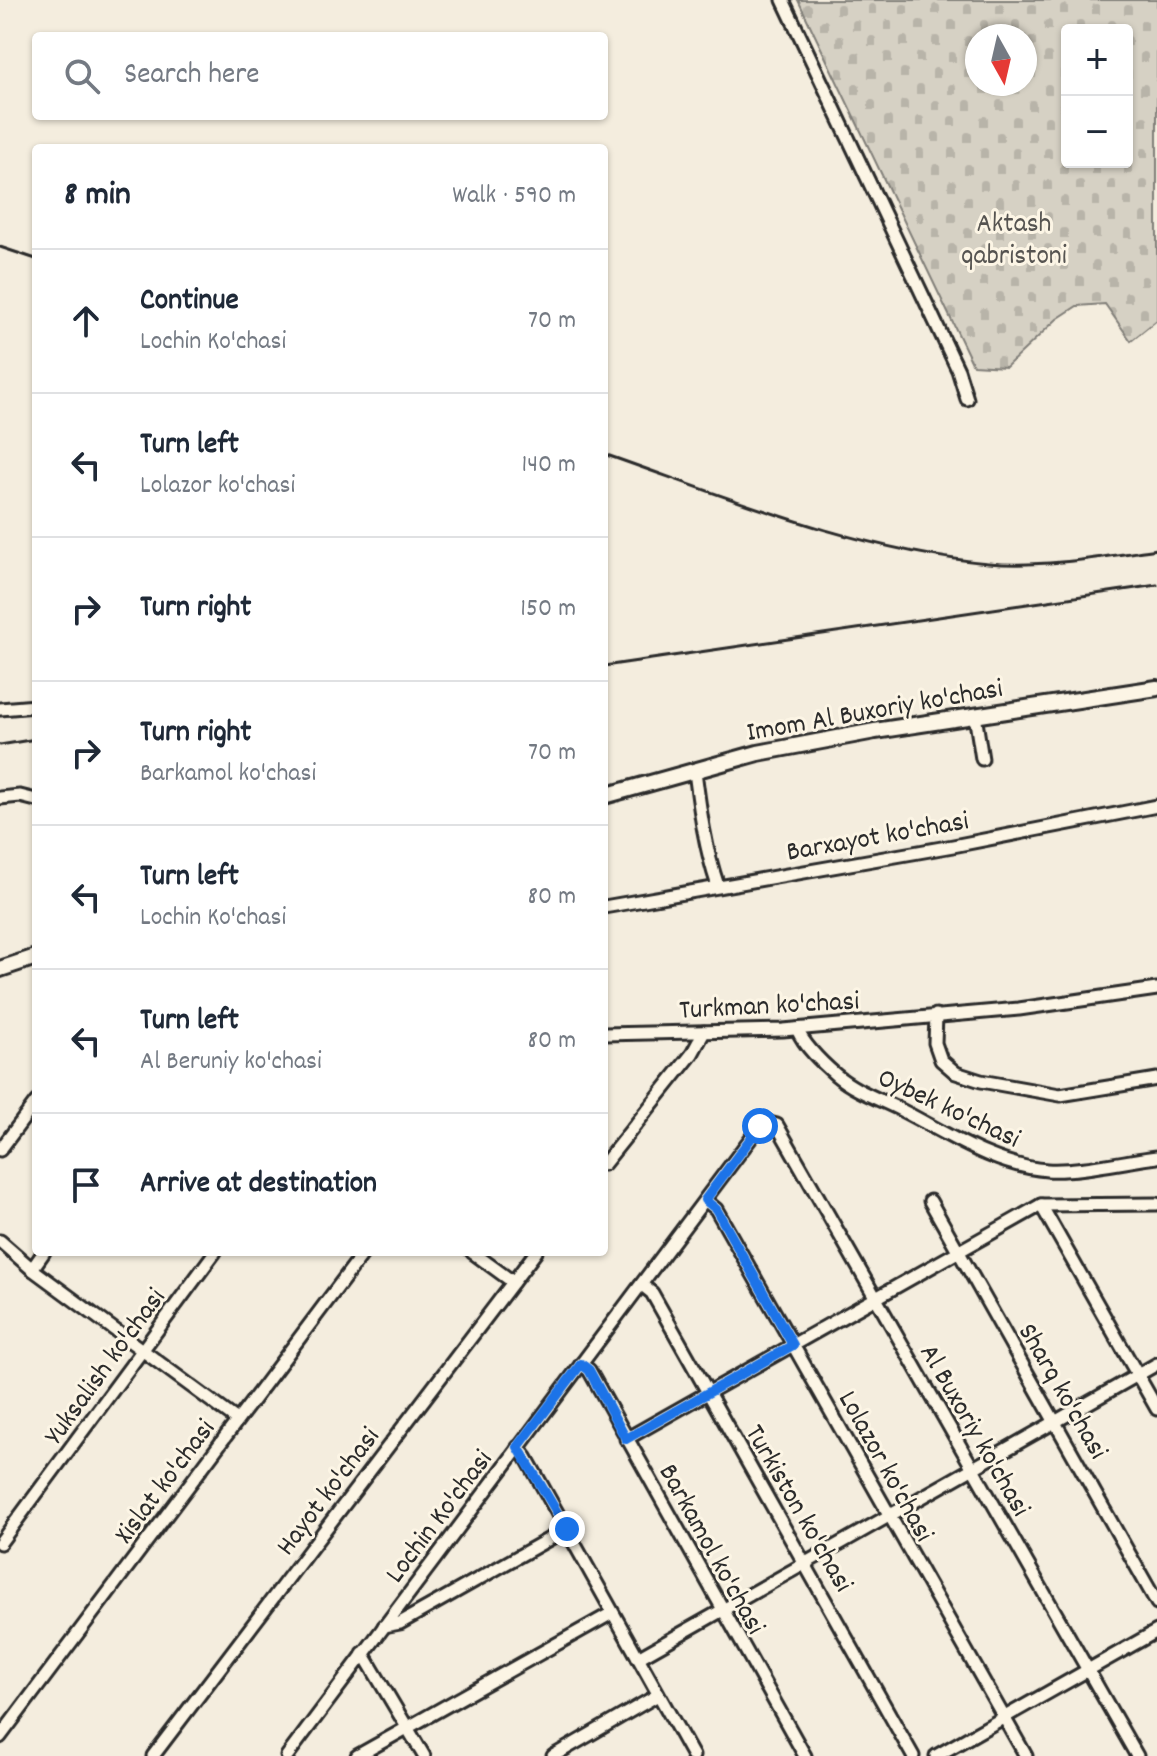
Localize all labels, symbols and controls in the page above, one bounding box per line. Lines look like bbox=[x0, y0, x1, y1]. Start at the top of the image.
north arrow bbox=[965, 24, 1037, 96]
map controls bbox=[1061, 24, 1133, 168]
button: + bbox=[1061, 24, 1133, 96]
search box bbox=[32, 32, 608, 120]
icon: search bbox=[60, 54, 104, 98]
text: Search here bbox=[124, 55, 260, 98]
button: − bbox=[1061, 96, 1133, 168]
text: 8 min bbox=[64, 172, 131, 221]
text: Walk · 590 m bbox=[452, 178, 576, 215]
park label: Aktash qabristoni bbox=[961, 206, 1067, 278]
text: Continue bbox=[140, 281, 239, 324]
icon: ahead bbox=[64, 299, 108, 343]
text: 70 m bbox=[528, 303, 576, 340]
text: Lochin Ko'chasi bbox=[140, 324, 286, 361]
text: Turn left bbox=[140, 425, 239, 468]
icon: left bbox=[64, 443, 108, 487]
text: 140 m bbox=[522, 447, 576, 484]
text: Lolazor ko'chasi bbox=[140, 468, 295, 505]
icon: right bbox=[64, 587, 108, 631]
text: Turn right bbox=[140, 588, 251, 631]
text: 150 m bbox=[520, 591, 576, 628]
street label: Imom Al Buxoriy ko'chasi bbox=[744, 671, 1006, 755]
text: Turn right bbox=[140, 713, 251, 756]
icon: right bbox=[64, 731, 108, 775]
text: 70 m bbox=[528, 735, 576, 772]
text: Barkamol ko'chasi bbox=[140, 756, 316, 793]
street label: Barxayot ko'chasi bbox=[784, 803, 972, 875]
text: Turn left bbox=[140, 857, 239, 900]
icon: left bbox=[64, 875, 108, 919]
text: 80 m bbox=[528, 879, 576, 916]
text: Lochin Ko'chasi bbox=[140, 900, 286, 937]
street label: Turkman ko'chasi bbox=[678, 983, 860, 1033]
text: Turn left bbox=[140, 1001, 239, 1044]
icon: left bbox=[64, 1019, 108, 1063]
text: 80 m bbox=[528, 1023, 576, 1060]
text: Al Beruniy ko'chasi bbox=[140, 1044, 322, 1081]
street label: Oybek ko'chasi bbox=[870, 1060, 1026, 1161]
route start bbox=[742, 1108, 778, 1144]
icon: arrive bbox=[64, 1163, 108, 1207]
text: Arrive at destination bbox=[140, 1164, 377, 1207]
street label: Yuksalish ko'chasi bbox=[36, 1281, 178, 1455]
street label: Sharq ko'chasi bbox=[1006, 1317, 1116, 1468]
street label: Al Buxoriy ko'chasi bbox=[907, 1338, 1038, 1525]
street label: Lolazor ko'chasi bbox=[826, 1385, 942, 1550]
street label: Xislat ko'chasi bbox=[107, 1412, 227, 1554]
street label: Turkiston ko'chasi bbox=[732, 1418, 861, 1601]
street label: Hayot ko'chasi bbox=[268, 1420, 392, 1566]
street label: Lochin Ko'chasi bbox=[378, 1443, 504, 1593]
street label: Barkamol ko'chasi bbox=[646, 1458, 773, 1643]
route end bbox=[549, 1511, 585, 1547]

